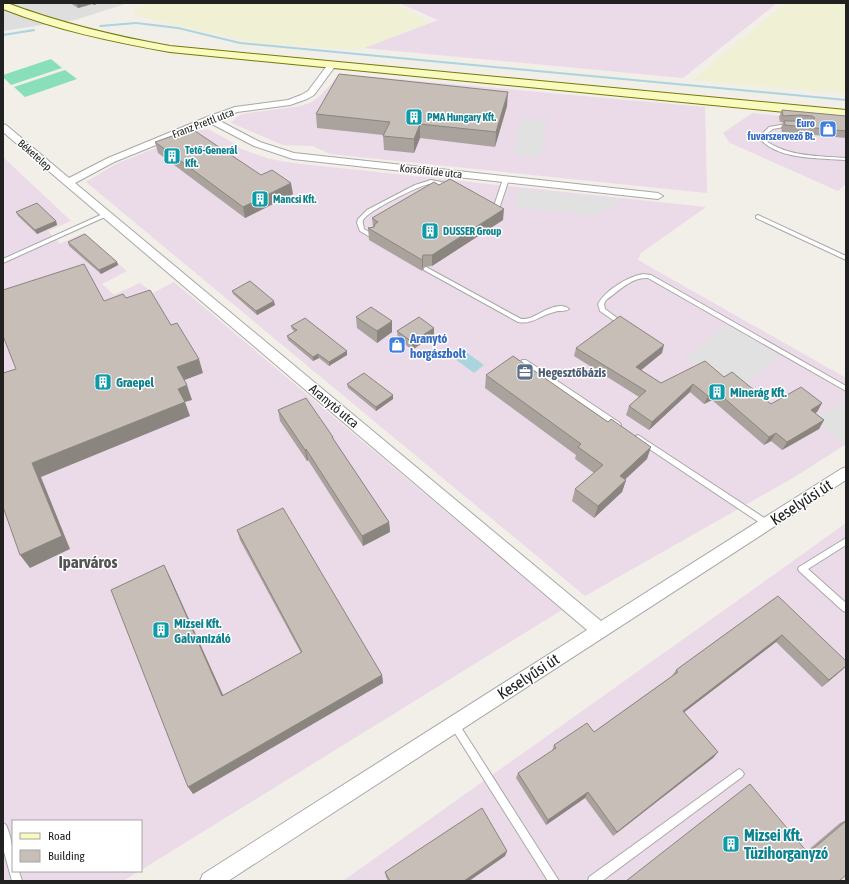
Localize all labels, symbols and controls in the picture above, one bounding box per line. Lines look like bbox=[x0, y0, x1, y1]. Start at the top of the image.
street label: Franz Prettl utca bbox=[170, 106, 236, 140]
building icon: PMA Hungary Kft. bbox=[404, 107, 424, 127]
place label: PMA Hungary Kft. bbox=[427, 111, 496, 123]
place label: Euro fuvarszervező Bt. bbox=[747, 117, 815, 142]
shop icon: Euro fuvarszervező Bt. bbox=[818, 119, 838, 139]
street label: Béketelep bbox=[16, 137, 54, 173]
place label: Tető-Generál Kft. bbox=[185, 144, 238, 169]
building icon: Tető-Generál Kft. bbox=[162, 146, 182, 166]
street label: Korsófölde utca bbox=[399, 162, 463, 180]
building icon: Mancsi Kft. bbox=[250, 189, 270, 209]
place label: Mancsi Kft. bbox=[273, 193, 316, 205]
building icon: DUSSER Group bbox=[420, 221, 440, 241]
place label: DUSSER Group bbox=[443, 225, 501, 237]
place label: Aranytó horgászbolt bbox=[409, 331, 466, 361]
shop icon: Aranytó horgászbolt bbox=[387, 335, 407, 355]
office icon: Hegesztőbázis bbox=[515, 362, 535, 382]
place label: Hegesztőbázis bbox=[538, 365, 607, 380]
building icon: Graepel bbox=[93, 372, 113, 392]
place label: Graepel bbox=[116, 375, 154, 390]
street label: Aranytó utca bbox=[306, 381, 362, 431]
building icon: Minerág Kft. bbox=[707, 382, 727, 402]
place label: Minerág Kft. bbox=[730, 385, 788, 400]
street label: Keselyűsi út bbox=[767, 475, 836, 529]
district label: Iparváros bbox=[58, 552, 118, 572]
place label: Mizsei Kft. Galvanizáló bbox=[174, 616, 231, 646]
building icon: Mizsei Kft. Galvanizáló bbox=[151, 620, 171, 640]
street label: Keselyűsi út bbox=[494, 649, 563, 703]
legend bbox=[12, 820, 142, 872]
place label: Mizsei Kft. Tüzihorganyzó bbox=[744, 826, 829, 862]
text: Road bbox=[48, 829, 71, 843]
building icon: Mizsei Kft. Tüzihorganyzó bbox=[721, 834, 741, 854]
text: Building bbox=[48, 849, 86, 863]

